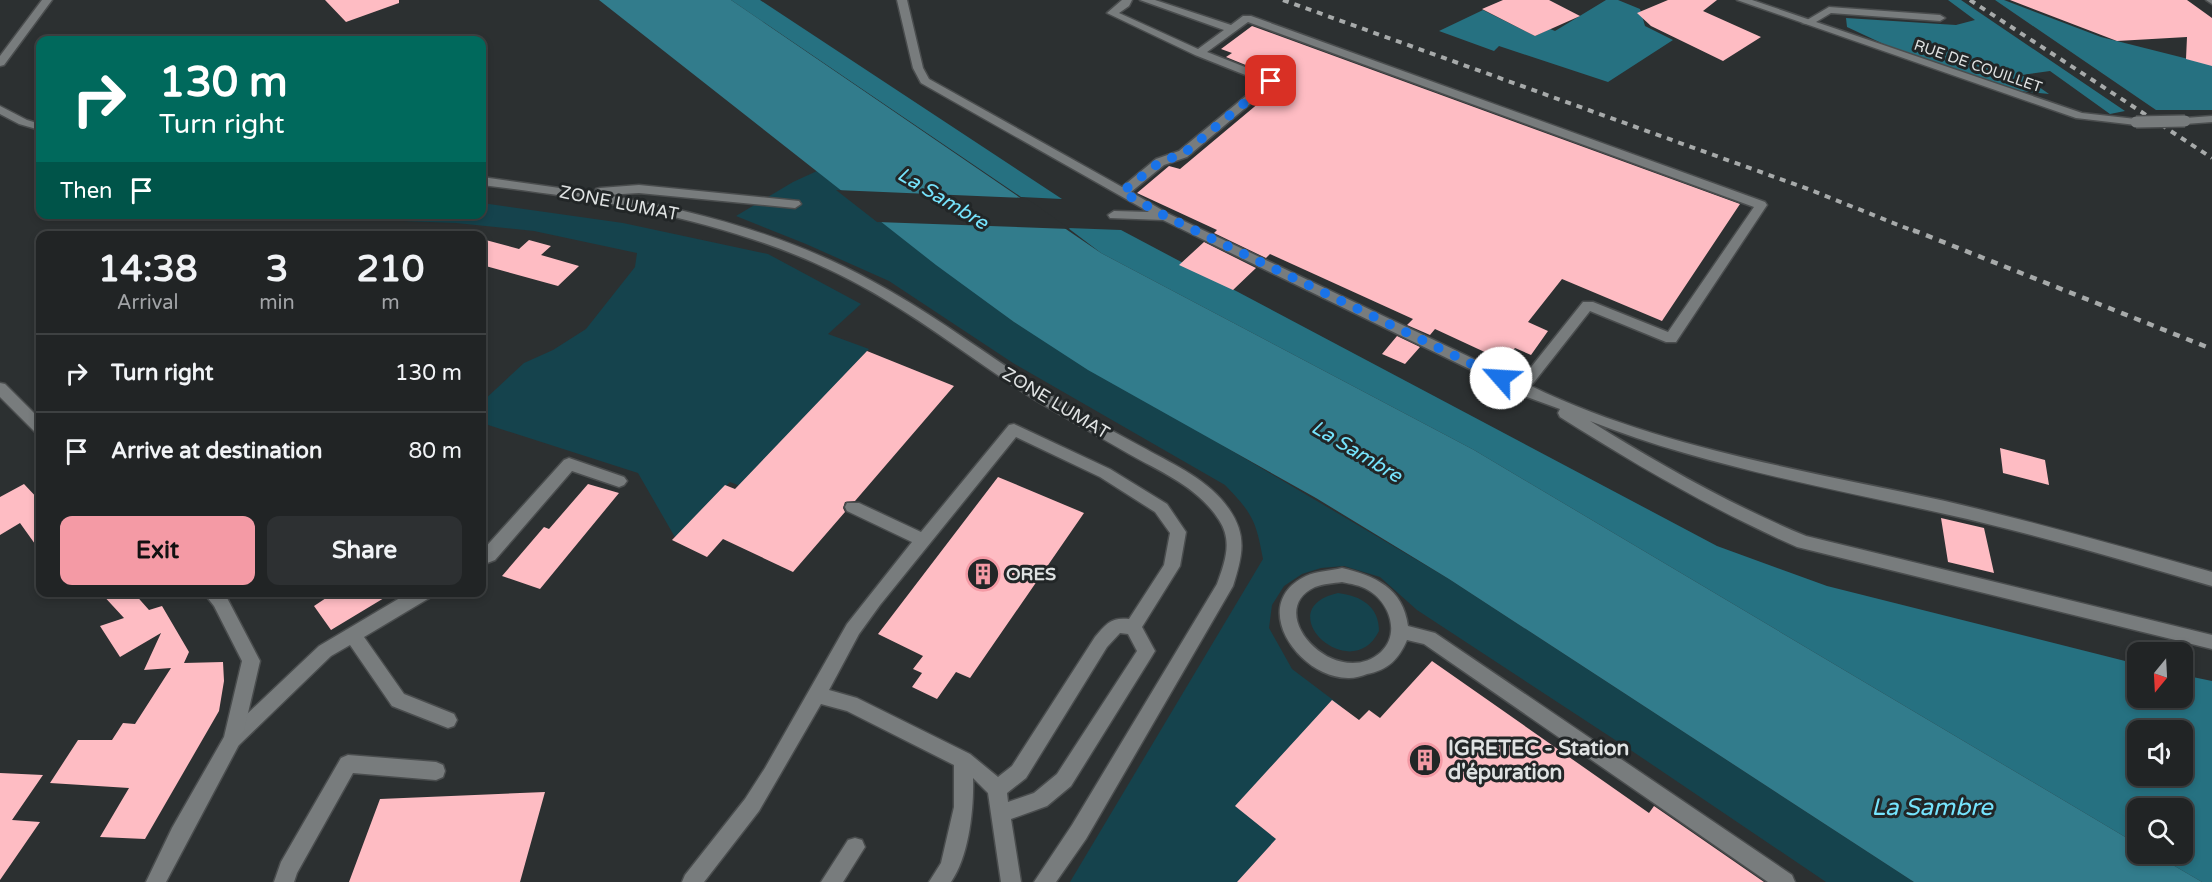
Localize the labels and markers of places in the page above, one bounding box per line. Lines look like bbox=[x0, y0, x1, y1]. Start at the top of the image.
pin bbox=[1245, 55, 1296, 106]
building icon: ORES bbox=[965, 556, 1001, 592]
place label: ORES bbox=[1006, 563, 1056, 585]
place label: IGRETEC - Station d'épuration bbox=[1448, 736, 1629, 785]
building icon: IGRETEC - Station d'épuration bbox=[1407, 742, 1443, 778]

